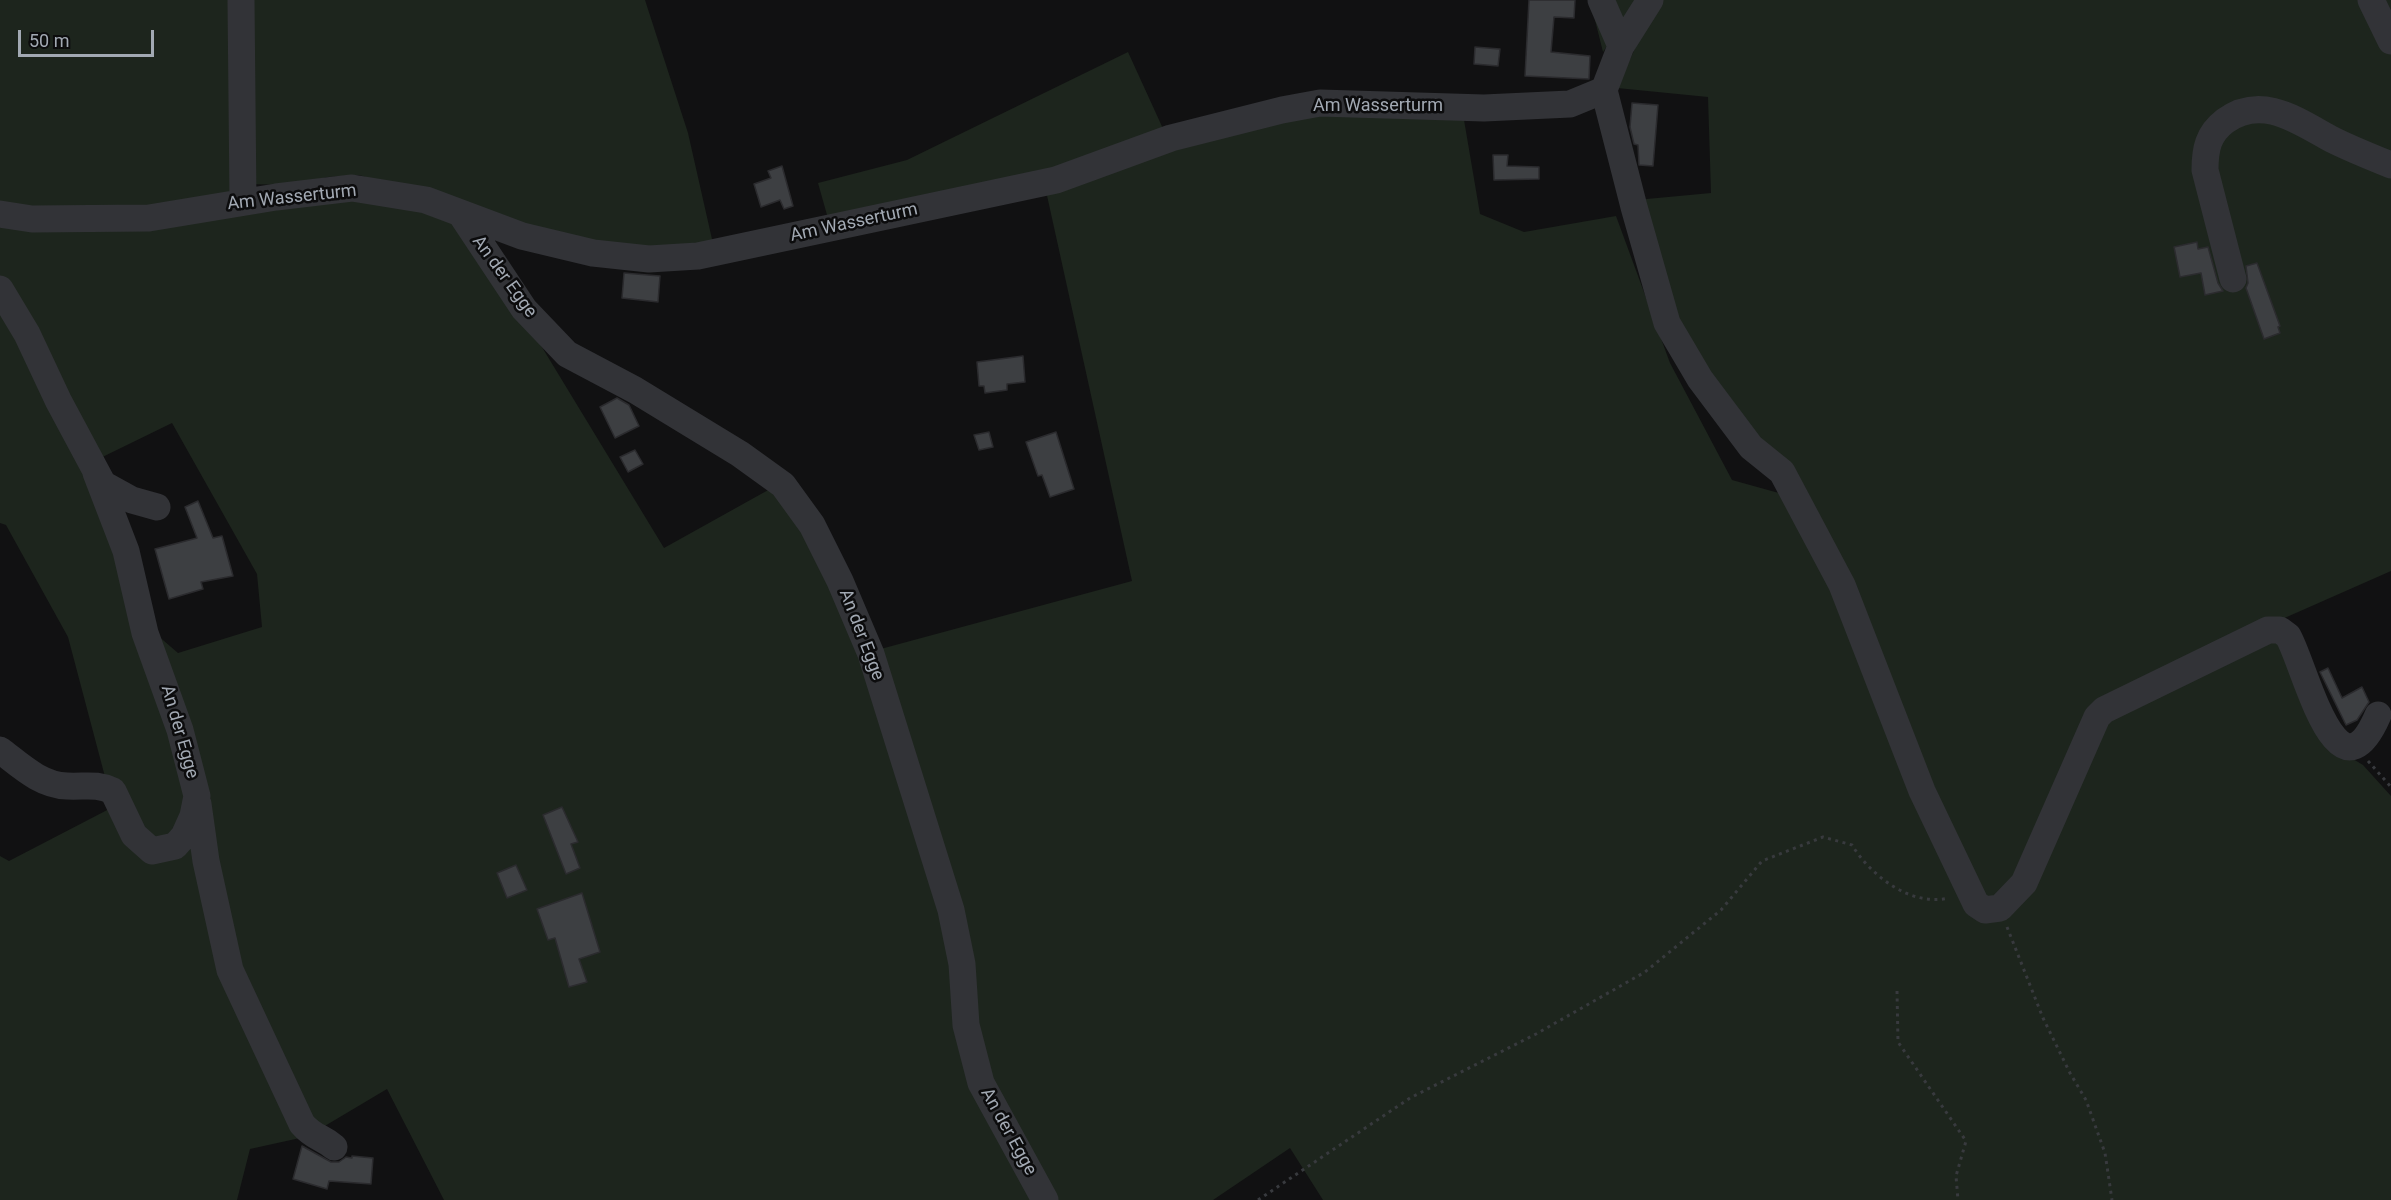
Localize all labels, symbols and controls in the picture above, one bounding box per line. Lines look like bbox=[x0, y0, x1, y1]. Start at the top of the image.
scale bar bbox=[21, 18, 158, 56]
text: 50 m bbox=[29, 30, 69, 51]
street label: Am Wasserturm bbox=[1313, 95, 1443, 117]
street label: Am Wasserturm bbox=[226, 180, 358, 216]
street label: Am Wasserturm bbox=[788, 199, 920, 247]
street label: An der Egge bbox=[467, 232, 541, 322]
street label: An der Egge bbox=[834, 586, 888, 684]
street label: An der Egge bbox=[155, 683, 203, 781]
street label: An der Egge bbox=[975, 1085, 1041, 1179]

